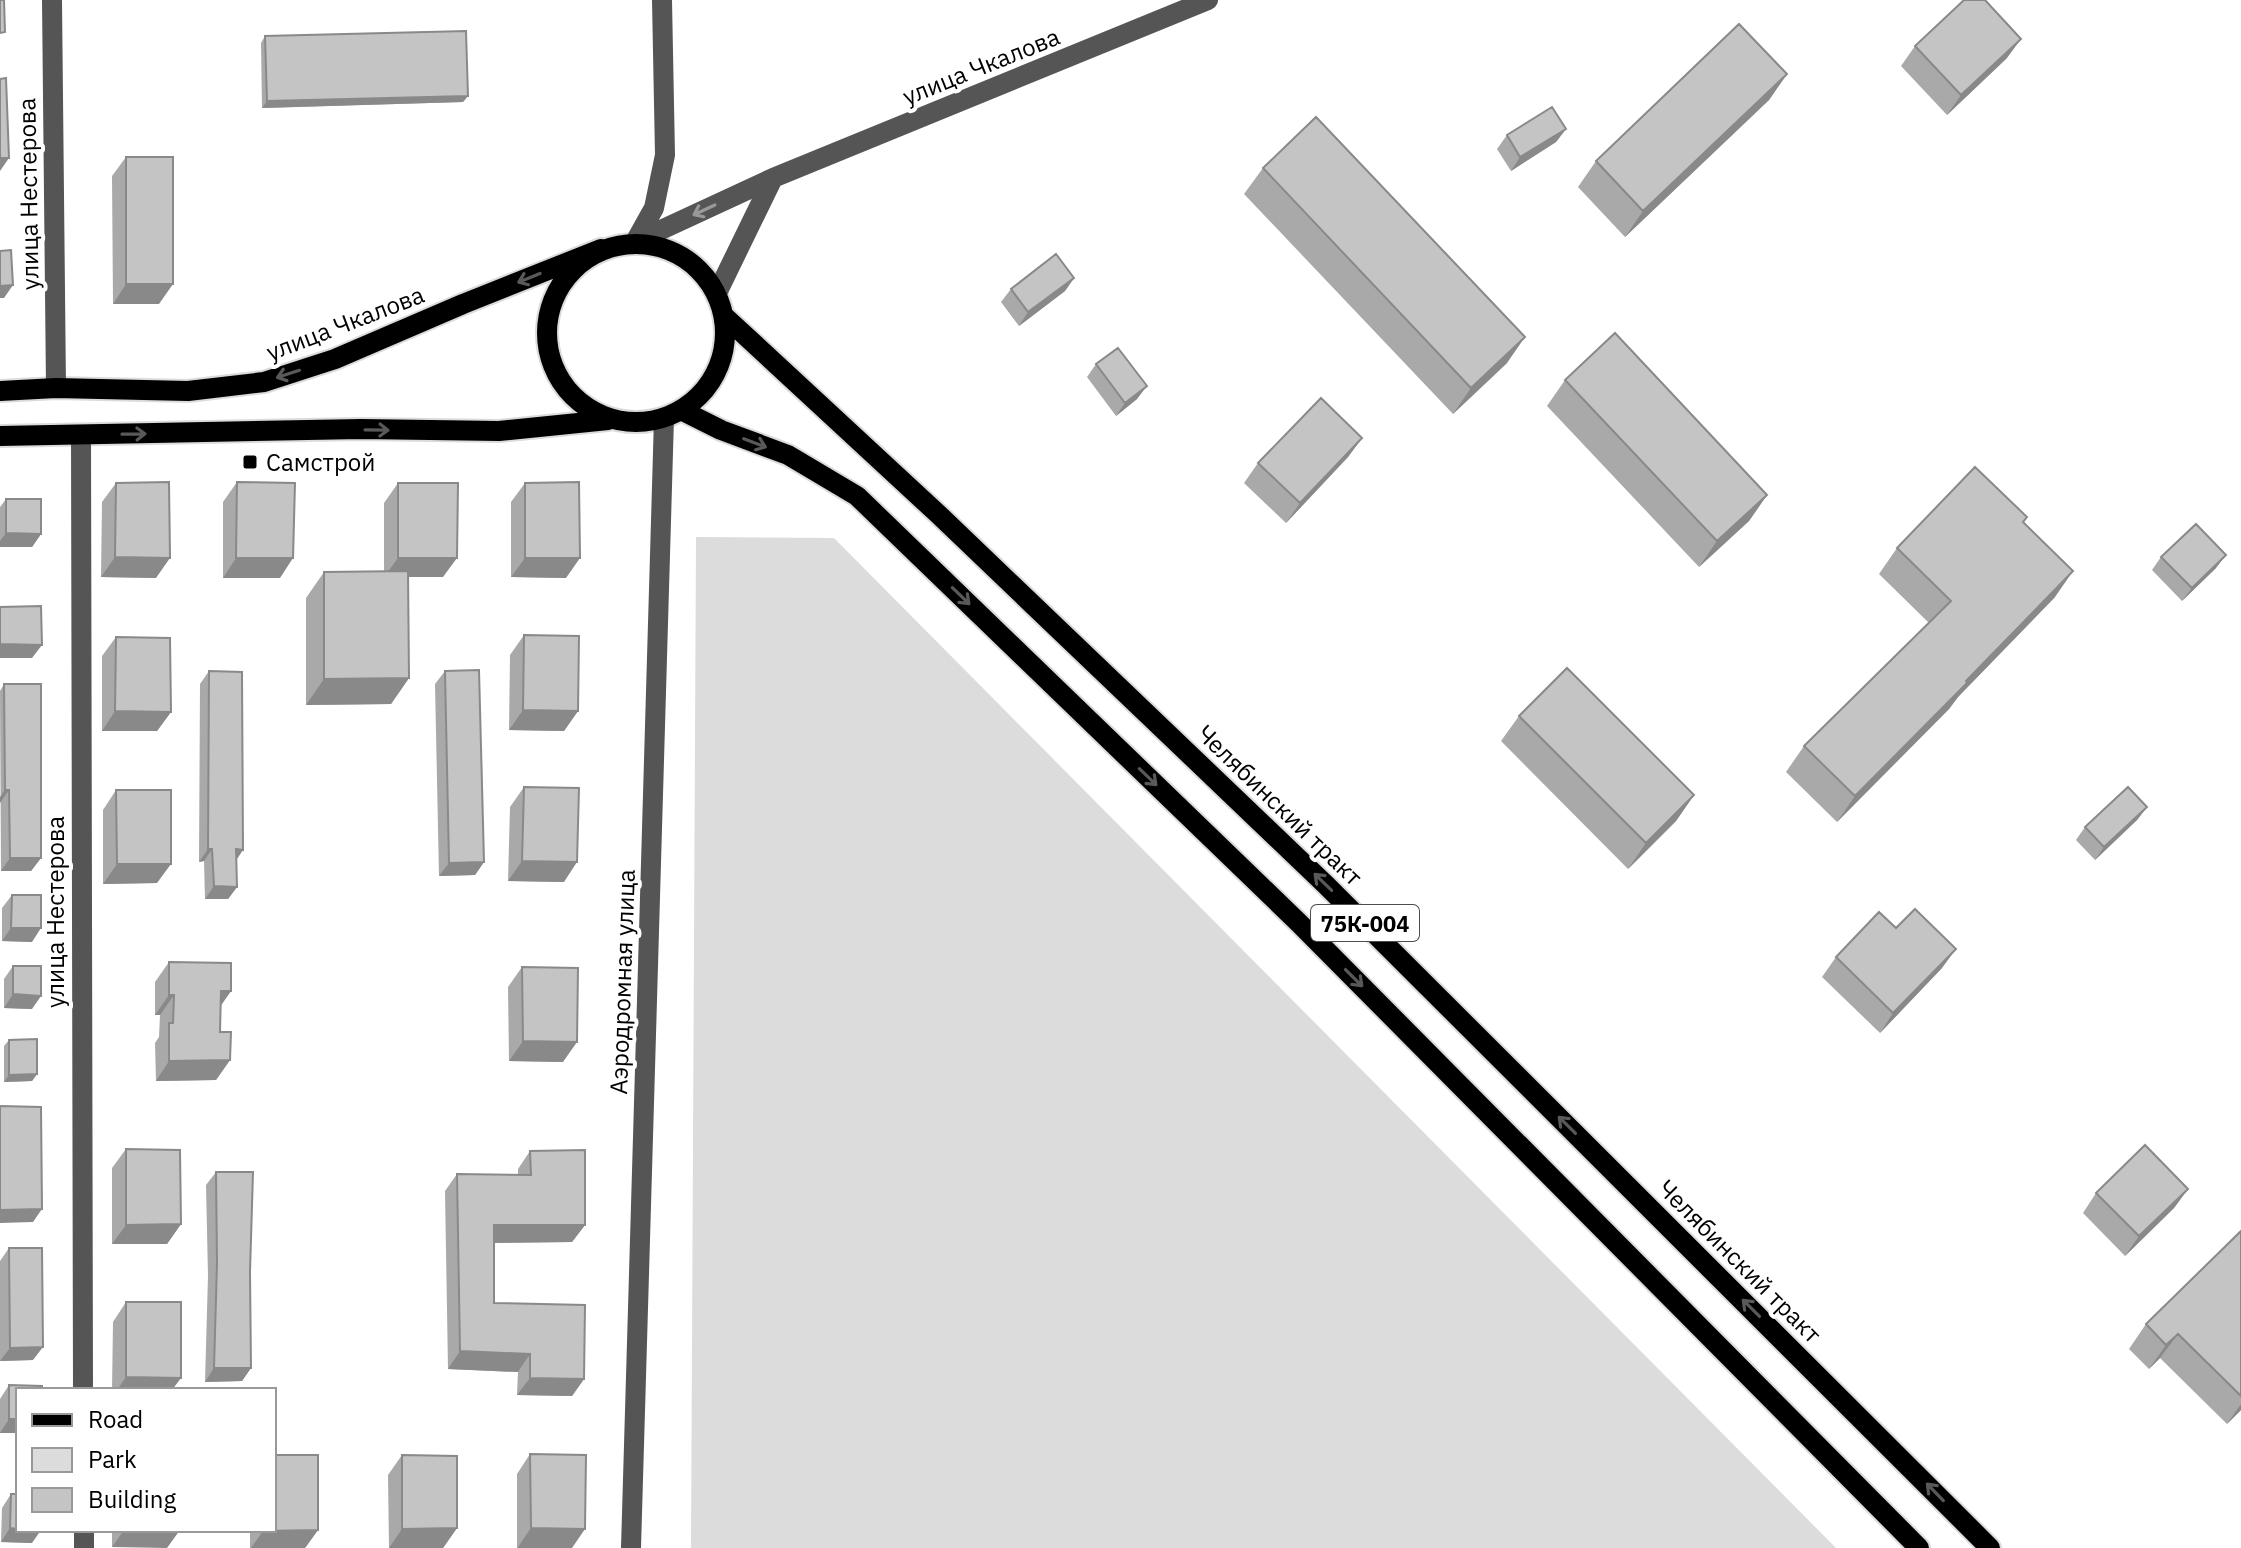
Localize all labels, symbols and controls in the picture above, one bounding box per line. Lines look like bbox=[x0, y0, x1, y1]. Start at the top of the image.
street label: улица Чкалова bbox=[898, 20, 1064, 112]
street label: улица Нестерова bbox=[10, 98, 46, 290]
one-way arrow bbox=[692, 204, 717, 219]
one-way arrow bbox=[517, 272, 542, 286]
street label: улица Чкалова bbox=[261, 278, 429, 368]
one-way arrow bbox=[276, 368, 301, 383]
one-way arrow bbox=[363, 422, 390, 438]
one-way arrow bbox=[120, 426, 147, 441]
one-way arrow bbox=[742, 437, 767, 451]
place label: Самстрой bbox=[266, 446, 375, 478]
marker: Самстрой bbox=[241, 453, 259, 471]
one-way arrow bbox=[951, 586, 970, 605]
street label: Челябинский тракт bbox=[1190, 718, 1370, 892]
one-way arrow bbox=[1138, 767, 1157, 786]
street label: улица Нестерова bbox=[39, 816, 71, 1008]
street label: Аэродромная улица bbox=[602, 869, 642, 1095]
one-way arrow bbox=[1314, 873, 1333, 892]
road number: 75К-004 bbox=[1311, 905, 1419, 941]
one-way arrow bbox=[1344, 968, 1363, 988]
one-way arrow bbox=[1558, 1116, 1577, 1135]
street label: Челябинский тракт bbox=[1651, 1172, 1829, 1350]
one-way arrow bbox=[1741, 1299, 1761, 1318]
legend bbox=[16, 1388, 276, 1532]
text: Road bbox=[88, 1403, 143, 1435]
text: Park bbox=[88, 1443, 137, 1475]
text: Building bbox=[88, 1483, 176, 1515]
one-way arrow bbox=[1926, 1483, 1945, 1502]

